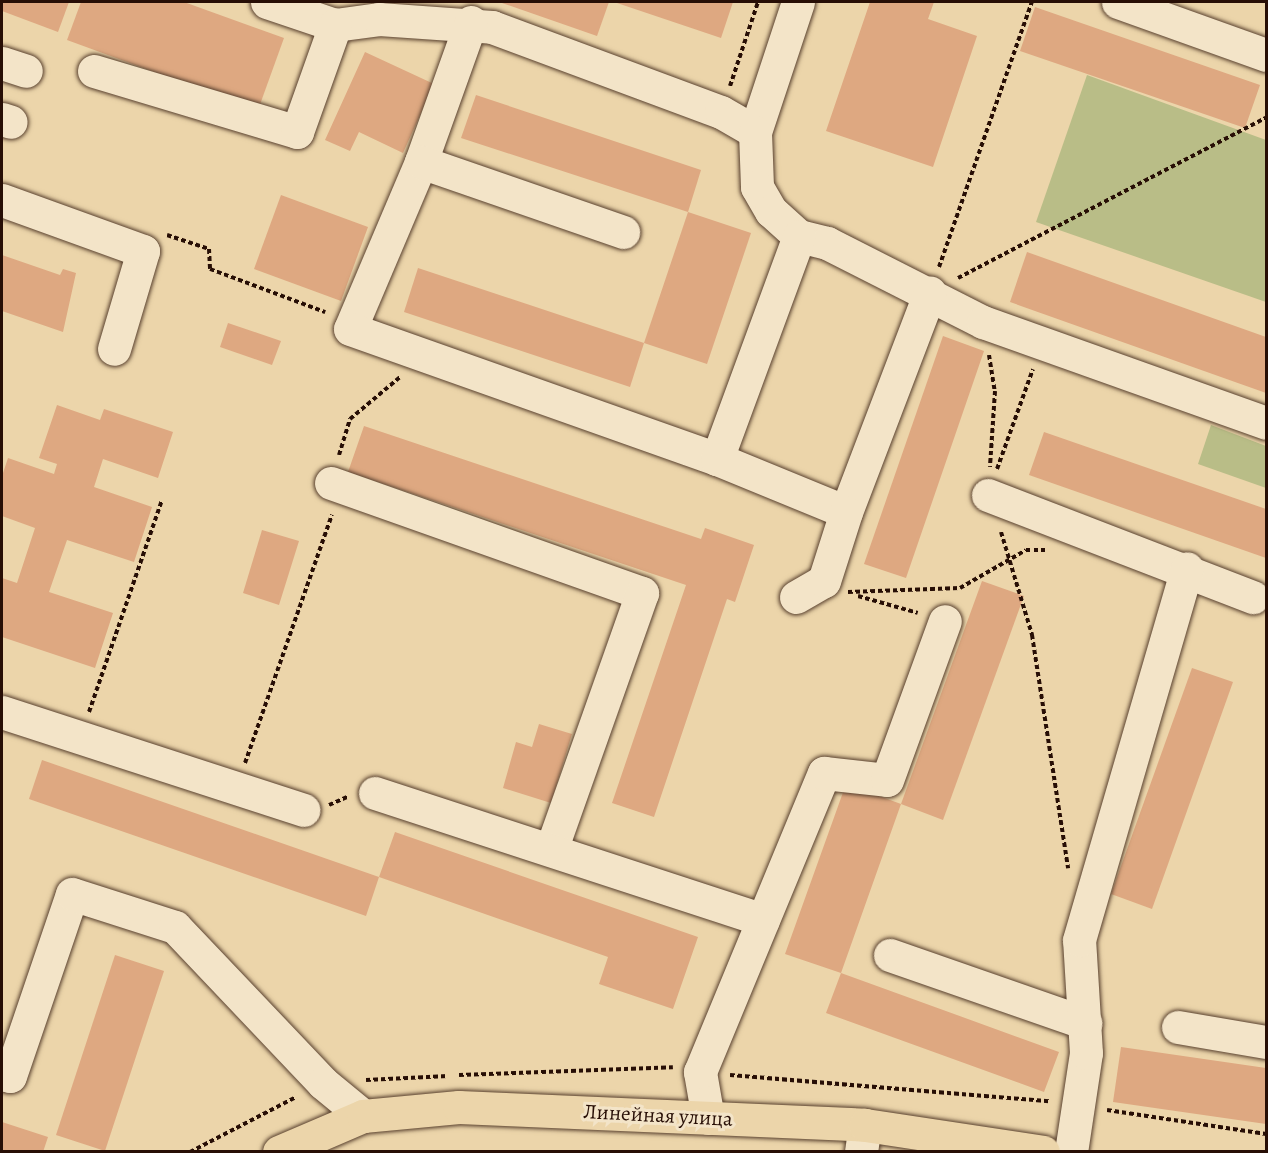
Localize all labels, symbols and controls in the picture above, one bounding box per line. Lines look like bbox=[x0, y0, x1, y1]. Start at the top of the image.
street label: Линейная улица bbox=[583, 1099, 733, 1131]

